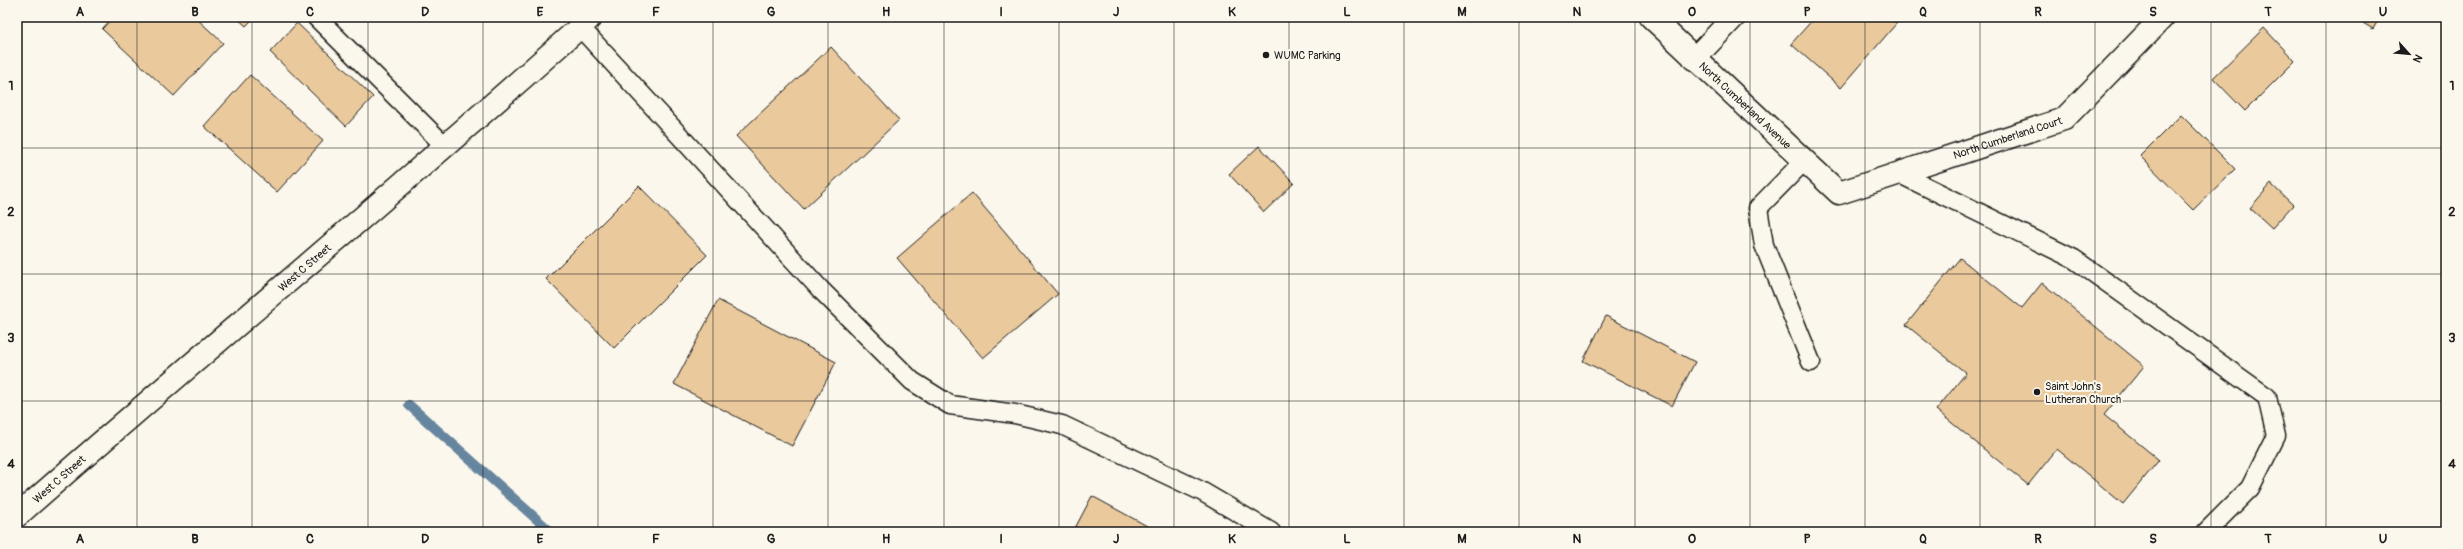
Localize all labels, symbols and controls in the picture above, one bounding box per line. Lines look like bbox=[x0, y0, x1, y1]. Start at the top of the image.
text: A bbox=[76, 4, 85, 20]
text: B bbox=[191, 4, 199, 20]
text: C bbox=[306, 4, 314, 20]
text: D bbox=[421, 4, 429, 20]
text: E bbox=[537, 4, 544, 20]
text: F bbox=[652, 4, 660, 20]
text: G bbox=[767, 4, 776, 20]
text: H bbox=[882, 4, 890, 20]
text: I bbox=[999, 4, 1003, 20]
text: J bbox=[1113, 4, 1119, 20]
text: K bbox=[1228, 4, 1236, 20]
text: L bbox=[1343, 4, 1351, 20]
text: M bbox=[1457, 4, 1467, 20]
text: N bbox=[1573, 4, 1582, 20]
text: O bbox=[1688, 4, 1697, 20]
text: P bbox=[1803, 4, 1811, 20]
text: Q bbox=[1919, 4, 1927, 20]
text: R bbox=[2034, 4, 2042, 20]
text: S bbox=[2149, 4, 2157, 20]
text: T bbox=[2263, 4, 2272, 20]
text: U bbox=[2379, 4, 2388, 20]
north arrow bbox=[2389, 34, 2429, 74]
place label: WUMC Parking bbox=[1274, 49, 1341, 62]
marker: WUMC Parking bbox=[1261, 50, 1271, 60]
text: N bbox=[2410, 52, 2425, 65]
street label: North Cumberland Avenue bbox=[1696, 59, 1794, 152]
text: 1 bbox=[8, 78, 14, 94]
text: 1 bbox=[2449, 78, 2455, 94]
street label: North Cumberland Court bbox=[1952, 114, 2064, 162]
text: 2 bbox=[7, 204, 15, 220]
text: 2 bbox=[2448, 204, 2456, 220]
street label: West C Street bbox=[276, 241, 334, 294]
text: 3 bbox=[7, 330, 15, 346]
text: 3 bbox=[2448, 330, 2456, 346]
place label: Saint John's Lutheran Church bbox=[2045, 380, 2121, 406]
marker: Saint John's Lutheran Church bbox=[2032, 387, 2042, 397]
street label: West C Street bbox=[30, 453, 89, 506]
text: 4 bbox=[7, 456, 15, 472]
text: 4 bbox=[2448, 456, 2456, 472]
text: A bbox=[76, 531, 85, 547]
text: B bbox=[191, 531, 199, 547]
text: C bbox=[306, 531, 314, 547]
text: D bbox=[421, 531, 429, 547]
text: E bbox=[537, 531, 544, 547]
text: F bbox=[652, 531, 660, 547]
text: G bbox=[767, 531, 776, 547]
text: H bbox=[882, 531, 890, 547]
text: I bbox=[999, 531, 1003, 547]
text: J bbox=[1113, 531, 1119, 547]
text: K bbox=[1228, 531, 1236, 547]
text: L bbox=[1343, 531, 1351, 547]
text: M bbox=[1457, 531, 1467, 547]
text: N bbox=[1573, 531, 1582, 547]
text: O bbox=[1688, 531, 1697, 547]
text: P bbox=[1803, 531, 1811, 547]
text: Q bbox=[1919, 531, 1927, 547]
text: R bbox=[2034, 531, 2042, 547]
text: S bbox=[2149, 531, 2157, 547]
text: T bbox=[2263, 531, 2272, 547]
text: U bbox=[2379, 531, 2388, 547]

